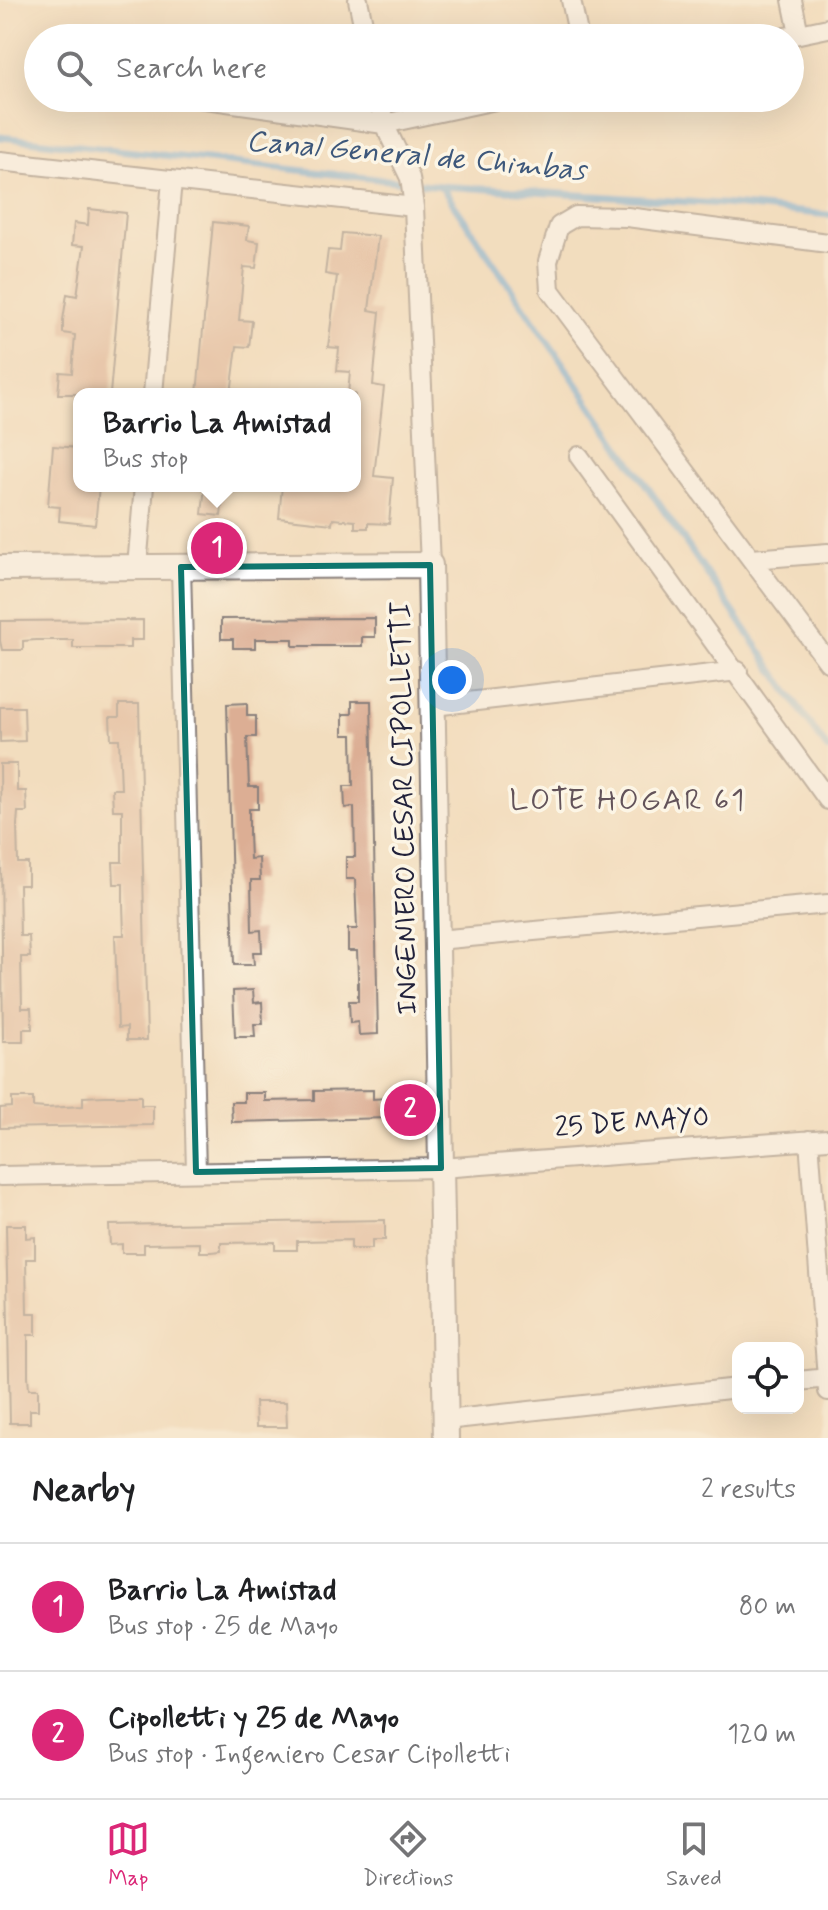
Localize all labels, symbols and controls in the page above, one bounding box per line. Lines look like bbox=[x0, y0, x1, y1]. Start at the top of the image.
search box bbox=[24, 24, 804, 112]
icon: search bbox=[52, 46, 96, 90]
text: Search here bbox=[116, 49, 267, 88]
water label: Canal General de Chimbas bbox=[245, 122, 590, 191]
popup bbox=[73, 388, 361, 492]
text: Barrio La Amistad bbox=[103, 404, 331, 443]
text: Bus stop bbox=[103, 443, 189, 477]
pin: 1 bbox=[191, 518, 243, 578]
street label: INGENIERO CESAR CIPOLLETTI bbox=[383, 601, 427, 1015]
your location bbox=[432, 660, 472, 700]
district label: LOTE HOGAR 61 bbox=[509, 781, 747, 820]
pin: 2 bbox=[384, 1080, 436, 1140]
street label: 25 DE MAYO bbox=[553, 1099, 711, 1147]
map controls bbox=[732, 1342, 804, 1414]
button: locate bbox=[732, 1342, 804, 1414]
text: Nearby bbox=[32, 1468, 136, 1513]
text: 2 results bbox=[701, 1473, 796, 1507]
text: Barrio La Amistad bbox=[108, 1571, 337, 1610]
text: 1 bbox=[52, 1590, 64, 1624]
text: 80 m bbox=[739, 1590, 796, 1624]
text: Bus stop · 25 de Mayo bbox=[108, 1610, 338, 1644]
text: Cipolletti y 25 de Mayo bbox=[108, 1699, 399, 1738]
text: 2 bbox=[52, 1718, 64, 1752]
text: 120 m bbox=[727, 1718, 796, 1752]
text: Bus stop · Ingeniero Cesar Cipolletti bbox=[108, 1738, 510, 1772]
tab: Map bbox=[106, 1817, 150, 1893]
tab: Directions bbox=[363, 1817, 453, 1893]
tab: Saved bbox=[666, 1817, 722, 1893]

